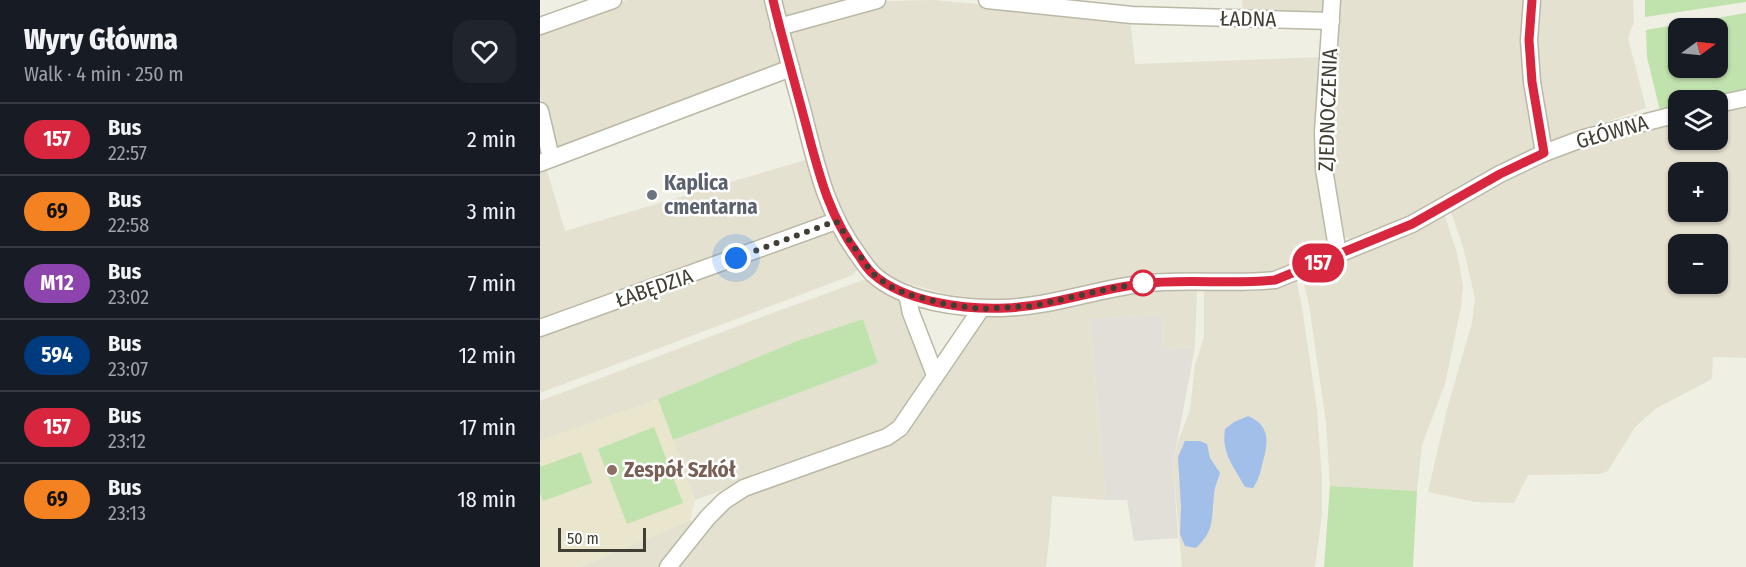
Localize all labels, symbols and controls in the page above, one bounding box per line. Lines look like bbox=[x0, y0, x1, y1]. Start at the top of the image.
street label: ŁADNA bbox=[1219, 6, 1277, 32]
north arrow bbox=[1668, 18, 1728, 78]
map controls bbox=[1668, 18, 1728, 294]
button: heart bbox=[453, 20, 516, 83]
text: Wyry Główna bbox=[24, 23, 178, 56]
street label: ZJEDNOCZENIA bbox=[1313, 48, 1343, 172]
text: Walk · 4 min · 250 m bbox=[24, 62, 184, 86]
button: layers bbox=[1668, 90, 1728, 150]
street label: GŁÓWNA bbox=[1573, 109, 1651, 155]
text: Bus bbox=[108, 114, 141, 141]
text: 157 bbox=[43, 126, 71, 152]
text: 2 min bbox=[467, 126, 516, 153]
text: 22:57 bbox=[108, 141, 147, 165]
button: + bbox=[1668, 162, 1728, 222]
place label: Kaplica cmentarna bbox=[664, 170, 758, 220]
text: Bus bbox=[108, 186, 141, 213]
marker: Kaplica cmentarna bbox=[645, 188, 659, 202]
text: 69 bbox=[46, 198, 68, 224]
text: 3 min bbox=[467, 198, 516, 225]
text: 22:58 bbox=[108, 213, 149, 237]
button: − bbox=[1668, 234, 1728, 294]
your location bbox=[721, 243, 751, 273]
line badge: 157 bbox=[1284, 244, 1352, 282]
text: 157 bbox=[1304, 250, 1332, 276]
text: Bus bbox=[108, 258, 141, 285]
street label: ŁABĘDZIA bbox=[612, 263, 696, 313]
text: M12 bbox=[40, 270, 74, 296]
text: 7 min bbox=[468, 270, 516, 297]
unlabelled marker bbox=[1130, 270, 1156, 296]
text: 23:02 bbox=[108, 285, 149, 309]
text: Bus bbox=[108, 330, 141, 357]
text: 594 bbox=[41, 342, 73, 368]
text: 12 min bbox=[458, 342, 516, 369]
text: 23:07 bbox=[108, 357, 148, 381]
text: Bus bbox=[108, 402, 141, 429]
text: 157 bbox=[43, 414, 71, 440]
text: 17 min bbox=[459, 414, 516, 441]
text: 23:12 bbox=[108, 429, 146, 453]
place label: Zespół Szkół bbox=[624, 457, 737, 483]
marker: Zespół Szkół bbox=[605, 463, 619, 477]
text: Bus bbox=[108, 474, 141, 501]
text: 69 bbox=[46, 486, 68, 512]
text: 18 min bbox=[457, 486, 516, 513]
text: 23:13 bbox=[108, 501, 146, 525]
scale bar bbox=[558, 525, 646, 552]
text: 50 m bbox=[567, 529, 599, 548]

